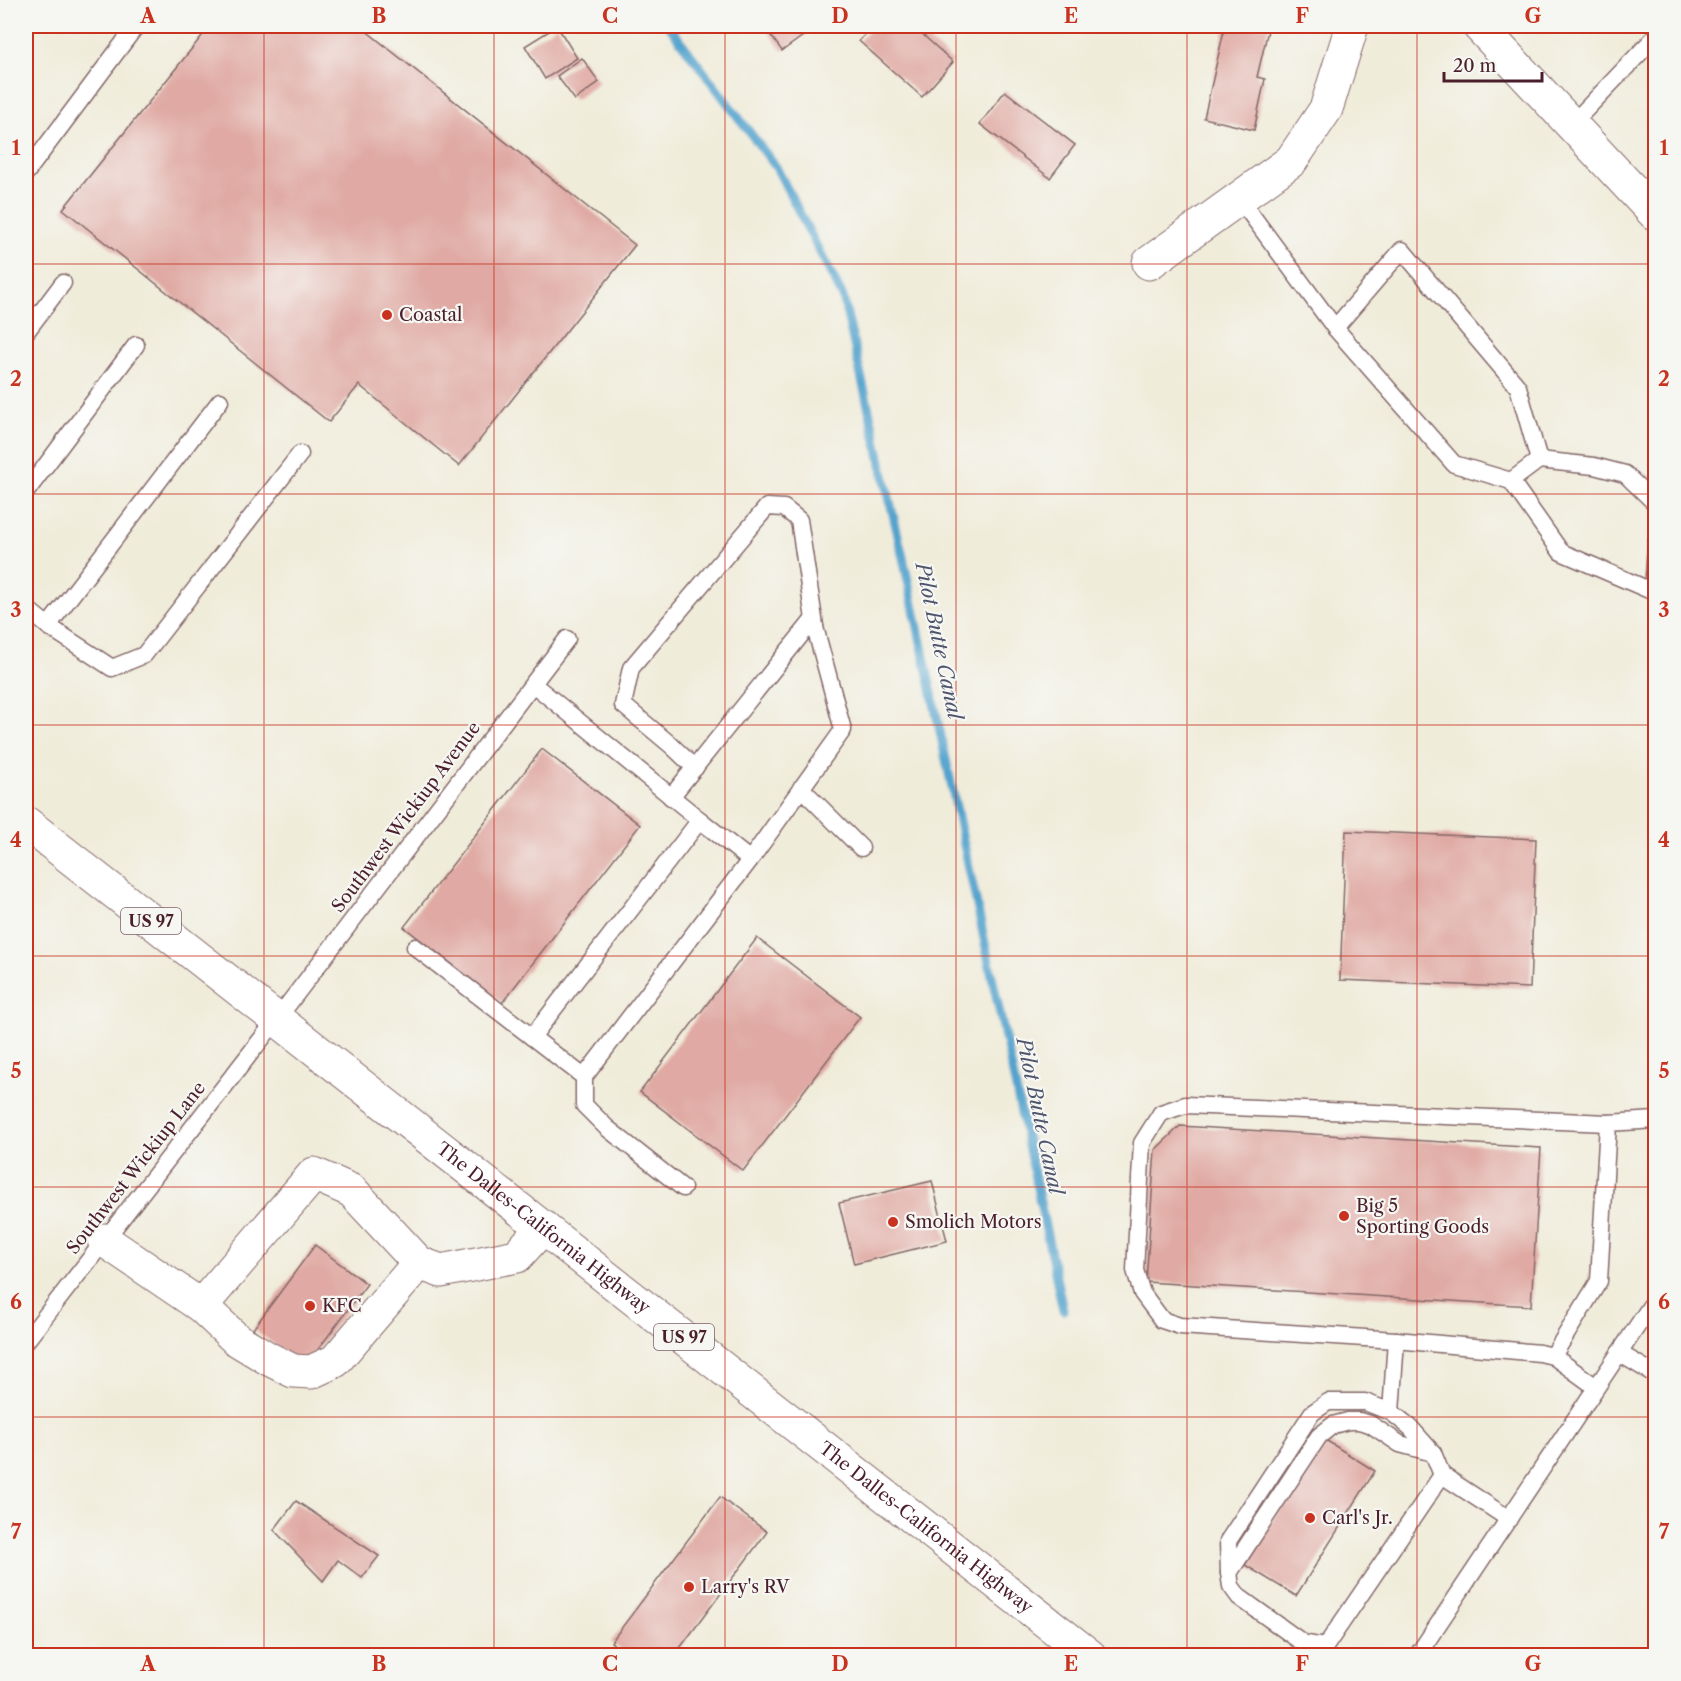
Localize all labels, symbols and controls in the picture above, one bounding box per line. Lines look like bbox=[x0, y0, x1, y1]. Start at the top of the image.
text: A bbox=[139, 4, 156, 28]
text: B bbox=[372, 4, 387, 28]
text: C bbox=[602, 4, 618, 28]
text: D bbox=[831, 4, 849, 28]
text: E bbox=[1064, 4, 1078, 28]
text: F bbox=[1295, 4, 1309, 28]
text: G bbox=[1525, 4, 1542, 28]
scale bar bbox=[1444, 45, 1542, 83]
text: 20 m bbox=[1453, 55, 1497, 77]
text: 1 bbox=[12, 136, 21, 160]
text: 1 bbox=[1660, 136, 1669, 160]
place label: Coastal bbox=[399, 304, 462, 326]
marker: Coastal bbox=[380, 308, 394, 322]
text: 2 bbox=[10, 367, 22, 391]
text: 2 bbox=[1658, 367, 1670, 391]
water label: Pilot Butte Canal bbox=[910, 558, 968, 724]
text: 3 bbox=[10, 598, 22, 622]
text: 3 bbox=[1658, 598, 1670, 622]
street label: Southwest Wickiup Avenue bbox=[327, 717, 485, 917]
text: 4 bbox=[10, 828, 22, 852]
text: 4 bbox=[1658, 828, 1670, 852]
road number: US 97 bbox=[121, 908, 181, 934]
water label: Pilot Butte Canal bbox=[1011, 1033, 1069, 1199]
text: 5 bbox=[10, 1059, 22, 1083]
text: 5 bbox=[1658, 1059, 1670, 1083]
street label: Southwest Wickiup Lane bbox=[62, 1077, 210, 1259]
street label: The Dalles-California Highway bbox=[432, 1138, 655, 1319]
place label: Big 5 Sporting Goods bbox=[1356, 1195, 1489, 1238]
marker: Big 5 Sporting Goods bbox=[1337, 1209, 1351, 1223]
place label: Smolich Motors bbox=[905, 1211, 1042, 1233]
marker: Smolich Motors bbox=[886, 1215, 900, 1229]
text: 6 bbox=[10, 1290, 22, 1314]
text: 6 bbox=[1658, 1290, 1670, 1314]
place label: KFC bbox=[322, 1295, 362, 1317]
marker: KFC bbox=[303, 1299, 317, 1313]
road number: US 97 bbox=[654, 1324, 714, 1350]
street label: The Dalles-California Highway bbox=[815, 1437, 1038, 1619]
place label: Carl's Jr. bbox=[1322, 1507, 1393, 1529]
marker: Carl's Jr. bbox=[1303, 1511, 1317, 1525]
text: 7 bbox=[11, 1520, 22, 1544]
text: 7 bbox=[1659, 1520, 1670, 1544]
place label: Larry's RV bbox=[701, 1576, 790, 1598]
marker: Larry's RV bbox=[682, 1580, 696, 1594]
text: A bbox=[139, 1652, 156, 1676]
text: B bbox=[372, 1652, 387, 1676]
text: C bbox=[602, 1652, 618, 1676]
text: D bbox=[831, 1652, 849, 1676]
text: E bbox=[1064, 1652, 1078, 1676]
text: F bbox=[1295, 1652, 1309, 1676]
text: G bbox=[1525, 1652, 1542, 1676]

